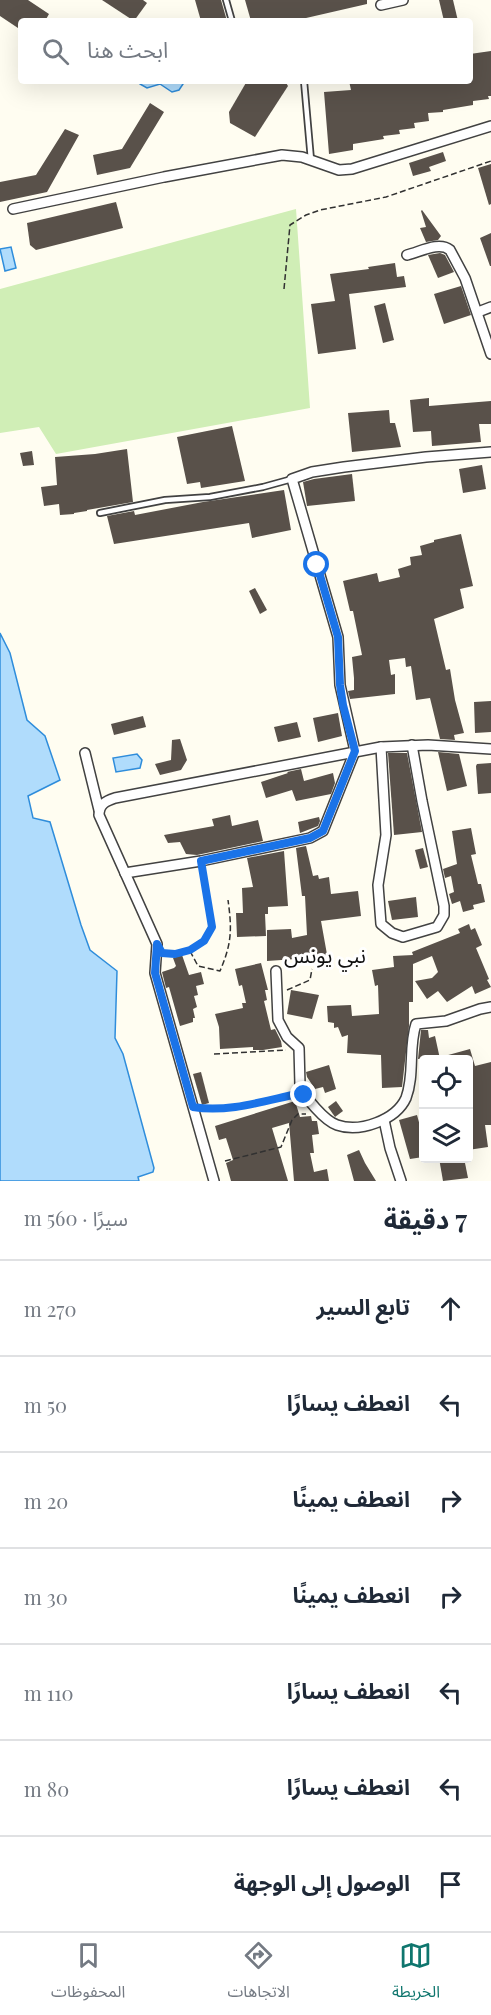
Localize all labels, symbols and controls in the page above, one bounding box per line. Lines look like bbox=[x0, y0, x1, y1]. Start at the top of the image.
search box bbox=[18, 18, 473, 84]
text: ابحث هنا bbox=[87, 34, 168, 64]
icon: search bbox=[39, 35, 72, 68]
route start bbox=[303, 551, 329, 577]
district label: نبي يونس bbox=[284, 940, 366, 972]
map controls bbox=[419, 1055, 473, 1163]
button: locate bbox=[419, 1055, 473, 1109]
route end bbox=[290, 1081, 316, 1107]
button: layers bbox=[419, 1109, 473, 1163]
text: 7 دقيقة bbox=[384, 1201, 467, 1236]
text: سيرًا · 560 m bbox=[24, 1204, 128, 1231]
text: تابع السير bbox=[317, 1291, 410, 1321]
icon: ahead bbox=[434, 1292, 467, 1325]
text: 270 m bbox=[24, 1295, 76, 1322]
text: انعطف يسارًا bbox=[287, 1387, 410, 1417]
icon: left bbox=[434, 1388, 467, 1421]
text: 50 m bbox=[24, 1391, 67, 1418]
text: انعطف يمينًا bbox=[292, 1483, 410, 1513]
icon: right bbox=[434, 1484, 467, 1517]
text: 20 m bbox=[24, 1487, 68, 1514]
text: انعطف يمينًا bbox=[292, 1579, 410, 1609]
icon: right bbox=[434, 1580, 467, 1613]
text: 30 m bbox=[24, 1583, 68, 1610]
text: انعطف يسارًا bbox=[287, 1675, 410, 1705]
icon: left bbox=[434, 1676, 467, 1709]
text: 110 m bbox=[24, 1679, 74, 1706]
text: انعطف يسارًا bbox=[287, 1771, 410, 1801]
icon: left bbox=[434, 1772, 467, 1805]
text: 80 m bbox=[24, 1775, 69, 1802]
text: الوصول إلى الوجهة bbox=[234, 1867, 410, 1897]
icon: arrive bbox=[434, 1868, 467, 1901]
tab: المحفوظات bbox=[51, 1939, 125, 2009]
tab: الاتجاهات bbox=[227, 1939, 290, 2009]
tab: الخريطة bbox=[392, 1939, 440, 2009]

